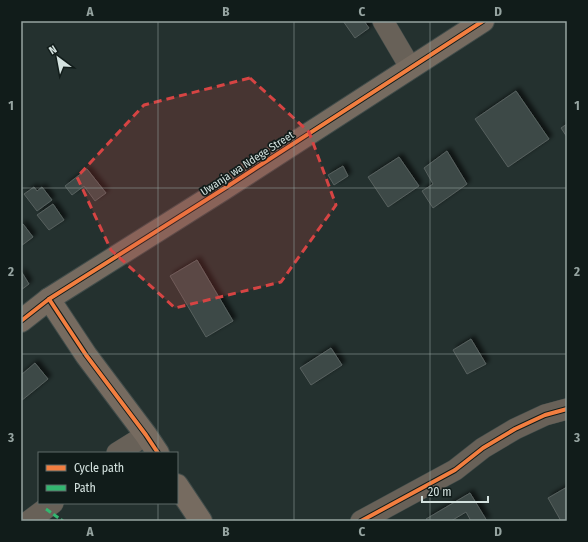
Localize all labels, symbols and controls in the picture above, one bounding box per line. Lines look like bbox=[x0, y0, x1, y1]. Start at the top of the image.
text: A bbox=[85, 4, 94, 19]
text: B bbox=[222, 4, 230, 19]
text: C bbox=[359, 4, 366, 19]
text: D bbox=[494, 4, 502, 19]
north arrow bbox=[38, 38, 78, 78]
text: N bbox=[47, 43, 59, 57]
text: 1 bbox=[8, 98, 14, 113]
text: 1 bbox=[574, 98, 580, 113]
street label: Uwanja wa Ndege Street bbox=[198, 128, 297, 198]
text: 2 bbox=[7, 264, 14, 279]
text: 2 bbox=[573, 264, 580, 279]
text: 3 bbox=[7, 430, 14, 445]
text: 3 bbox=[573, 430, 580, 445]
legend bbox=[38, 452, 178, 504]
text: Cycle path bbox=[74, 461, 124, 475]
scale bar bbox=[422, 478, 488, 504]
text: Path bbox=[74, 481, 96, 495]
text: 20 m bbox=[428, 485, 452, 499]
text: A bbox=[85, 524, 94, 539]
text: B bbox=[222, 524, 230, 539]
text: C bbox=[359, 524, 366, 539]
text: D bbox=[494, 524, 502, 539]

